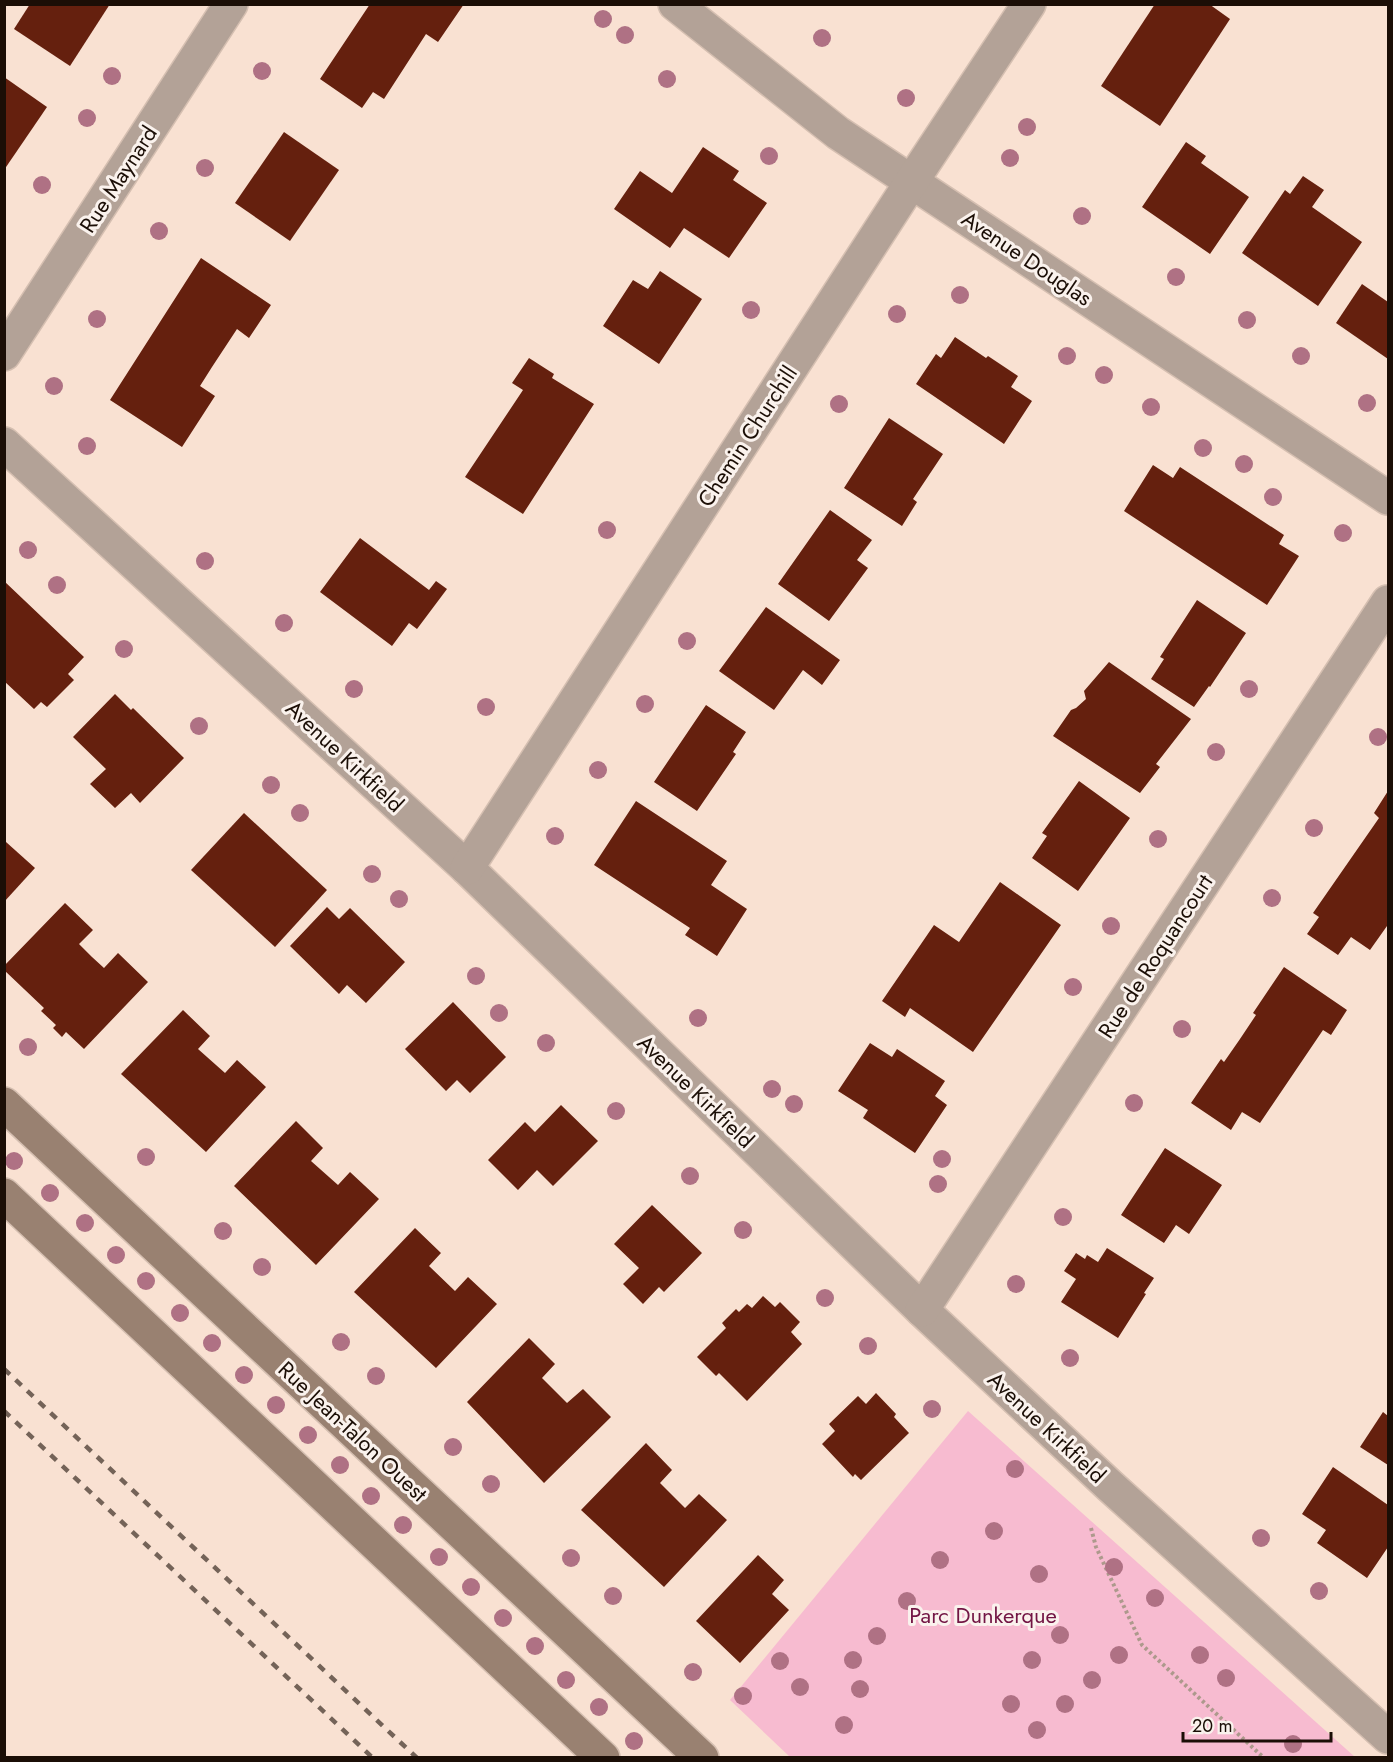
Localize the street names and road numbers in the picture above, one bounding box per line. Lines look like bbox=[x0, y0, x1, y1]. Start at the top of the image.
street label: Rue Maynard bbox=[71, 119, 165, 239]
street label: Avenue Douglas bbox=[956, 203, 1099, 313]
street label: Chemin Churchill bbox=[689, 359, 805, 513]
street label: Avenue Kirkfield bbox=[279, 693, 411, 819]
street label: Rue de Roquancourt bbox=[1090, 867, 1220, 1044]
street label: Avenue Kirkfield bbox=[630, 1027, 762, 1155]
street label: Rue Jean-Talon Ouest bbox=[271, 1353, 435, 1509]
street label: Avenue Kirkfield bbox=[981, 1364, 1113, 1490]

